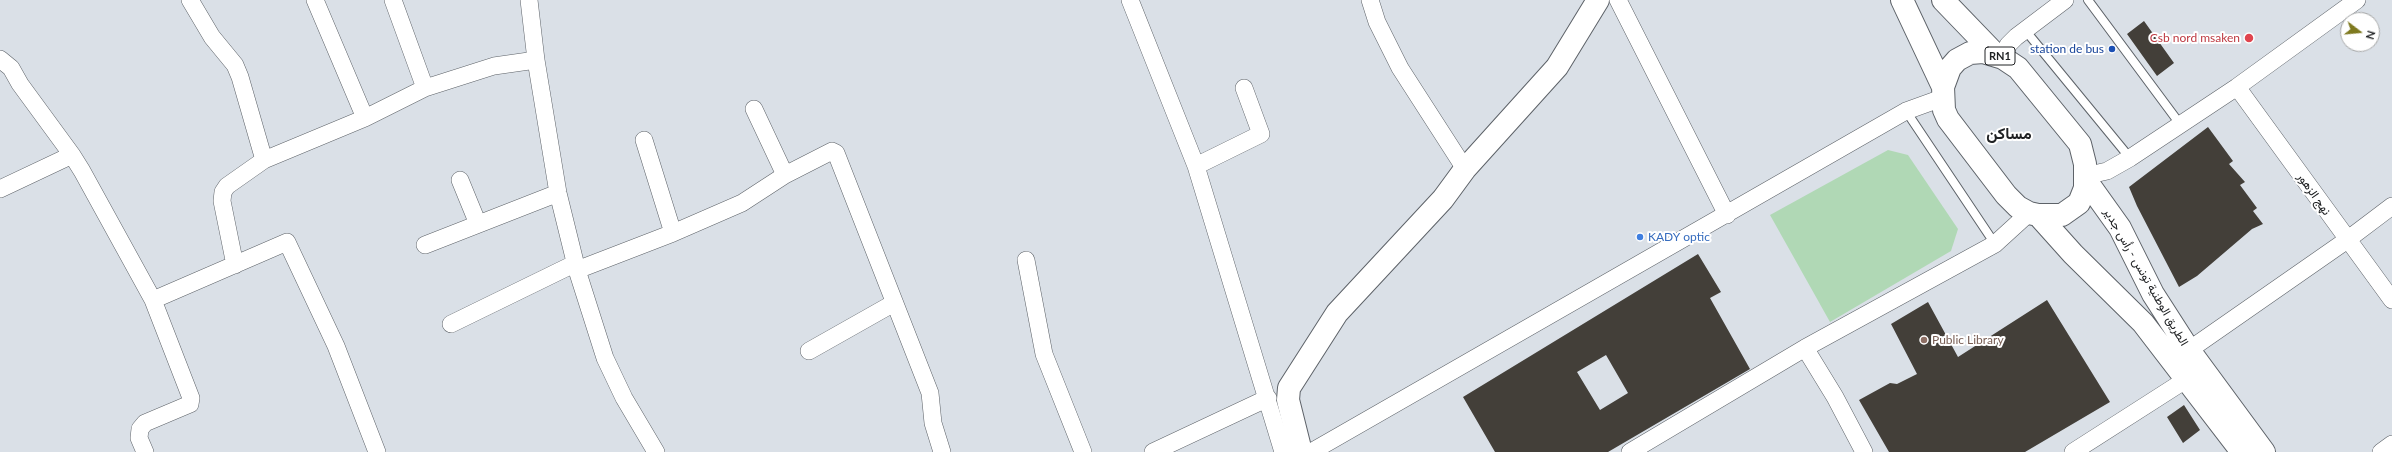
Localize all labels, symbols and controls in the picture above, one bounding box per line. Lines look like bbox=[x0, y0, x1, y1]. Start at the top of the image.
north arrow bbox=[2340, 12, 2380, 52]
text: N bbox=[2364, 29, 2378, 41]
place label: Csb nord msaken bbox=[2150, 31, 2240, 45]
marker: Csb nord msaken bbox=[2243, 32, 2255, 44]
place label: station de bus bbox=[2030, 42, 2104, 56]
marker: station de bus bbox=[2107, 44, 2117, 54]
road number: RN1 bbox=[1985, 47, 2015, 65]
district label: مساكن bbox=[1986, 124, 2032, 144]
street label: نهج الزهور bbox=[2294, 170, 2334, 218]
street label: الطريق الوطنية تونس - رأس جدير bbox=[2101, 206, 2191, 348]
place label: KADY optic bbox=[1648, 230, 1710, 244]
marker: KADY optic bbox=[1635, 232, 1645, 242]
place label: Public Library bbox=[1932, 333, 2004, 347]
marker: Public Library bbox=[1919, 335, 1929, 345]

